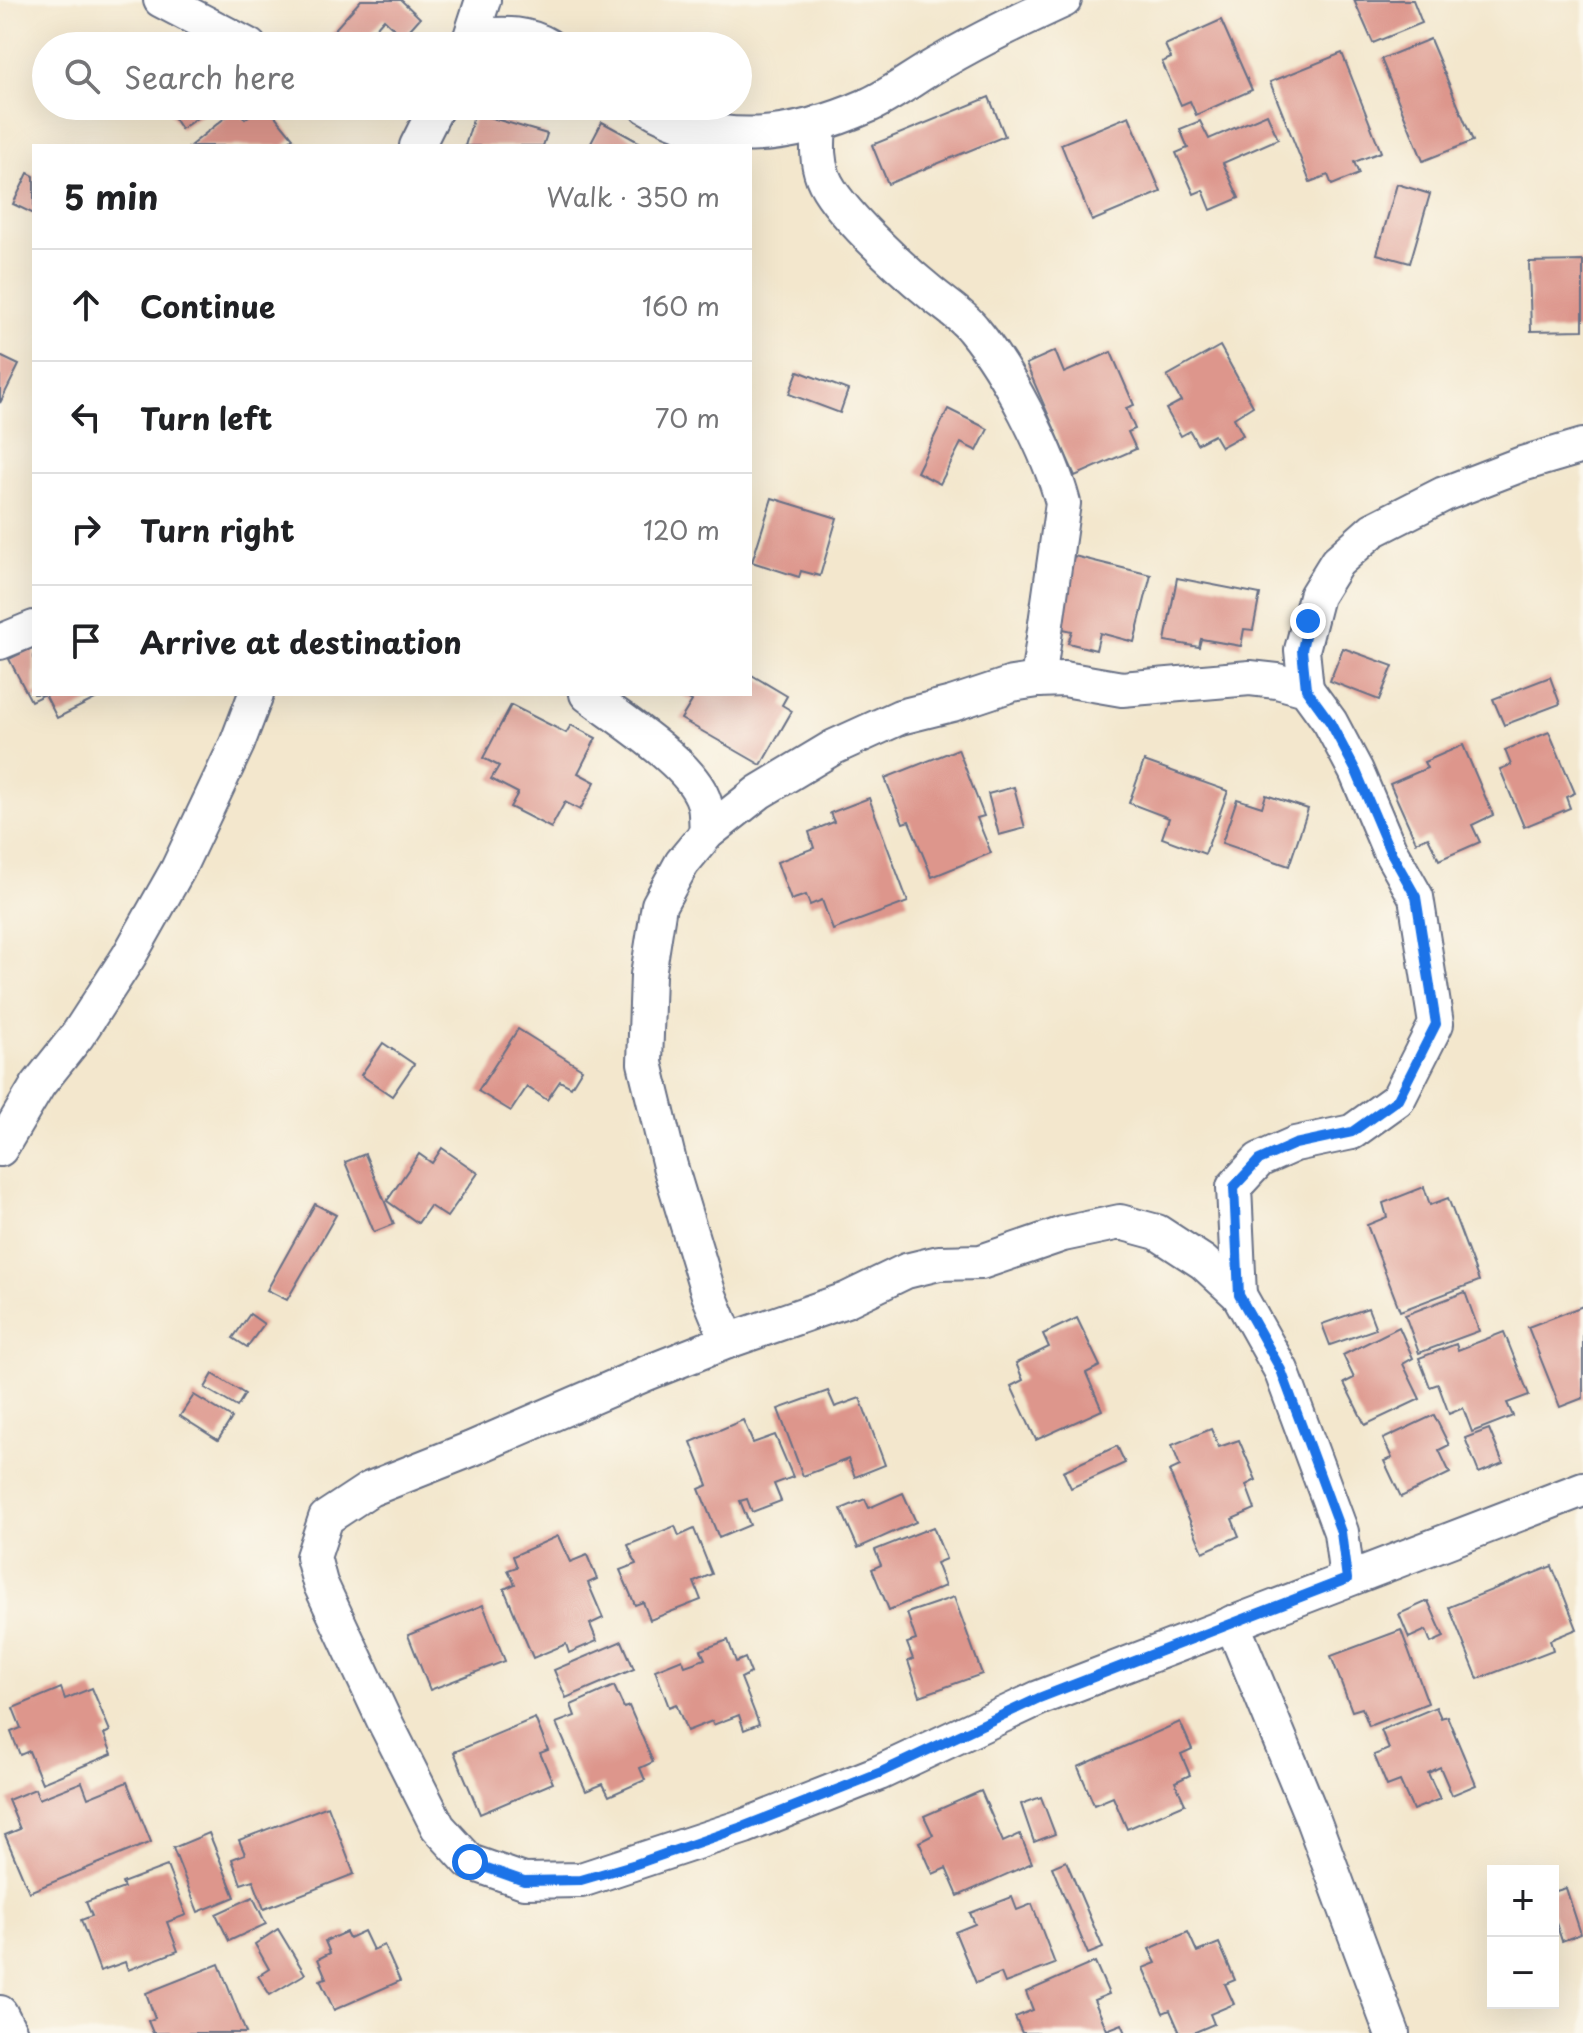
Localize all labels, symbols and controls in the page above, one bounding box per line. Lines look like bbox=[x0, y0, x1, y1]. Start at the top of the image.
search box bbox=[32, 32, 752, 120]
icon: search bbox=[60, 54, 104, 98]
text: Search here bbox=[124, 54, 296, 99]
text: 5 min bbox=[64, 170, 158, 222]
text: Walk · 350 m bbox=[547, 177, 720, 216]
icon: ahead bbox=[64, 283, 108, 327]
text: Continue bbox=[140, 283, 275, 328]
text: 160 m bbox=[642, 286, 720, 325]
icon: left bbox=[64, 395, 108, 439]
text: Turn left bbox=[140, 395, 272, 440]
text: 70 m bbox=[655, 398, 720, 437]
icon: right bbox=[64, 507, 108, 551]
text: Turn right bbox=[140, 507, 295, 552]
text: 120 m bbox=[643, 510, 720, 549]
route end bbox=[1290, 603, 1326, 639]
icon: arrive bbox=[64, 619, 108, 663]
text: Arrive at destination bbox=[140, 619, 462, 664]
route start bbox=[452, 1844, 488, 1880]
map controls bbox=[1487, 1865, 1559, 2009]
button: + bbox=[1487, 1865, 1559, 1937]
button: − bbox=[1487, 1937, 1559, 2009]

